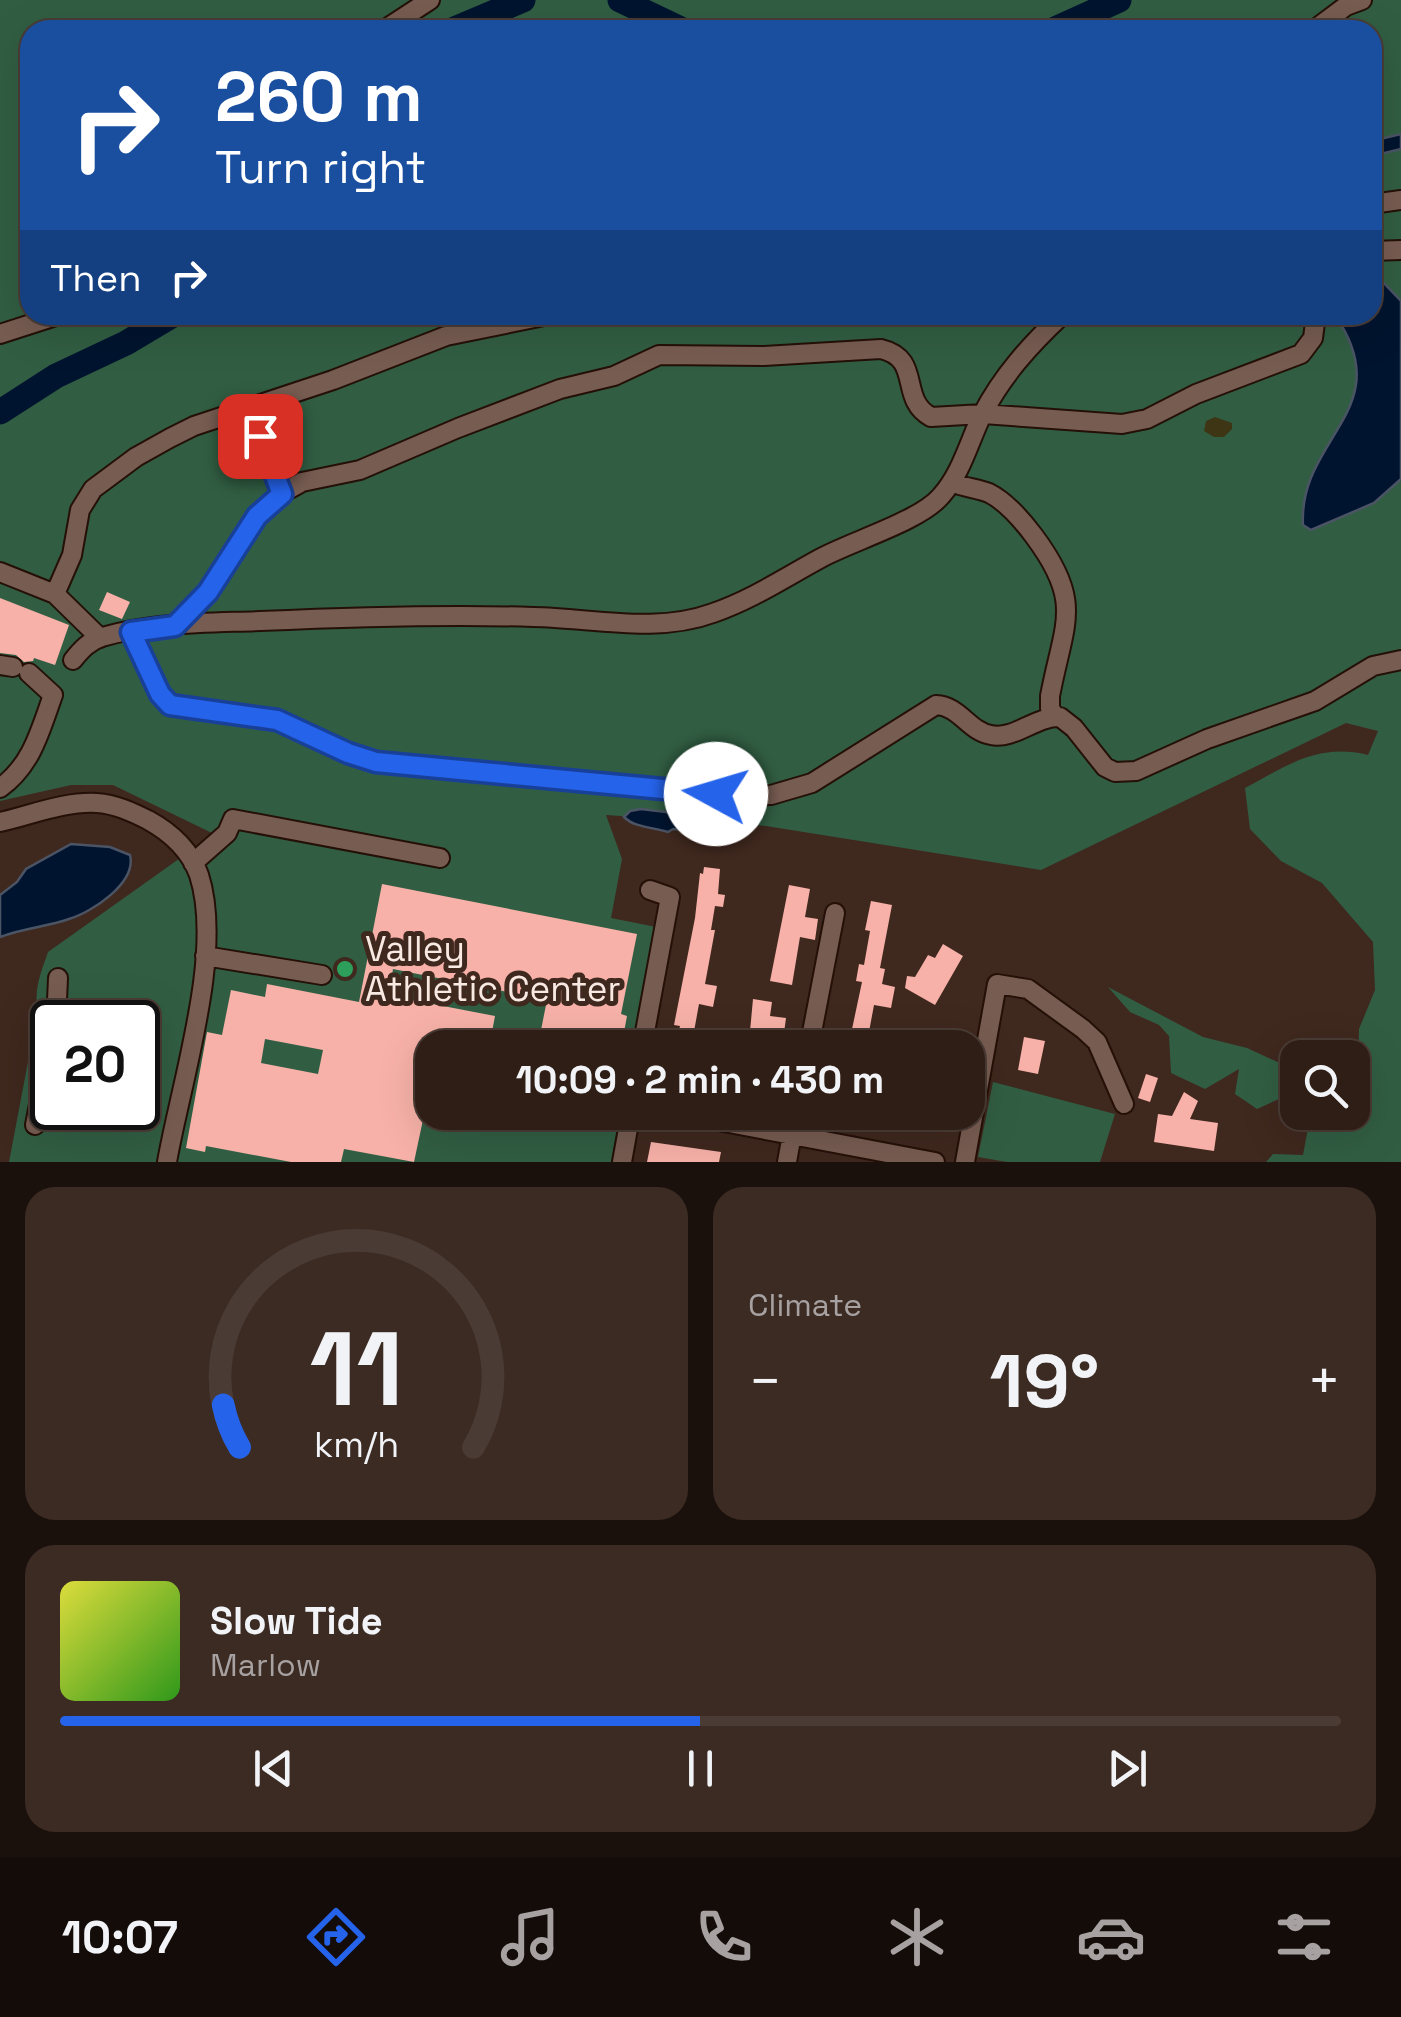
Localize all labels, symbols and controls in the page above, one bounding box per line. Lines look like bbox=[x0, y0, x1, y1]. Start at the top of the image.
text: 260 m bbox=[215, 52, 423, 141]
icon: right bbox=[50, 60, 180, 190]
text: Turn right bbox=[215, 139, 426, 196]
icon: right bbox=[161, 250, 216, 305]
text: Then bbox=[50, 254, 141, 302]
pin bbox=[218, 394, 303, 479]
icon: arrive bbox=[233, 409, 288, 464]
position arrow bbox=[664, 742, 768, 846]
place label: Valley Athletic Center bbox=[365, 927, 621, 1011]
marker: Valley Athletic Center bbox=[334, 958, 356, 980]
speed limit sign: 20 bbox=[30, 1000, 160, 1130]
map controls bbox=[1280, 1040, 1370, 1130]
button: search bbox=[1280, 1040, 1370, 1130]
text: 10:09 · 2 min · 430 m bbox=[516, 1056, 884, 1104]
text: Climate bbox=[748, 1285, 862, 1325]
text: 11 bbox=[309, 1303, 404, 1435]
text: 19° bbox=[990, 1333, 1099, 1429]
text: − bbox=[748, 1346, 782, 1416]
text: + bbox=[1307, 1346, 1341, 1416]
text: km/h bbox=[314, 1422, 399, 1467]
text: Slow Tide bbox=[210, 1597, 383, 1645]
text: Marlow bbox=[210, 1645, 321, 1685]
icon: previous bbox=[246, 1741, 301, 1796]
icon: pause bbox=[673, 1741, 728, 1796]
icon: next bbox=[1100, 1741, 1155, 1796]
icon: directions bbox=[301, 1902, 371, 1972]
icon: music bbox=[495, 1902, 565, 1972]
icon: phone bbox=[689, 1902, 759, 1972]
icon: climate bbox=[882, 1902, 952, 1972]
icon: car bbox=[1076, 1902, 1146, 1972]
icon: filters bbox=[1269, 1902, 1339, 1972]
text: 10:07 bbox=[62, 1909, 178, 1966]

